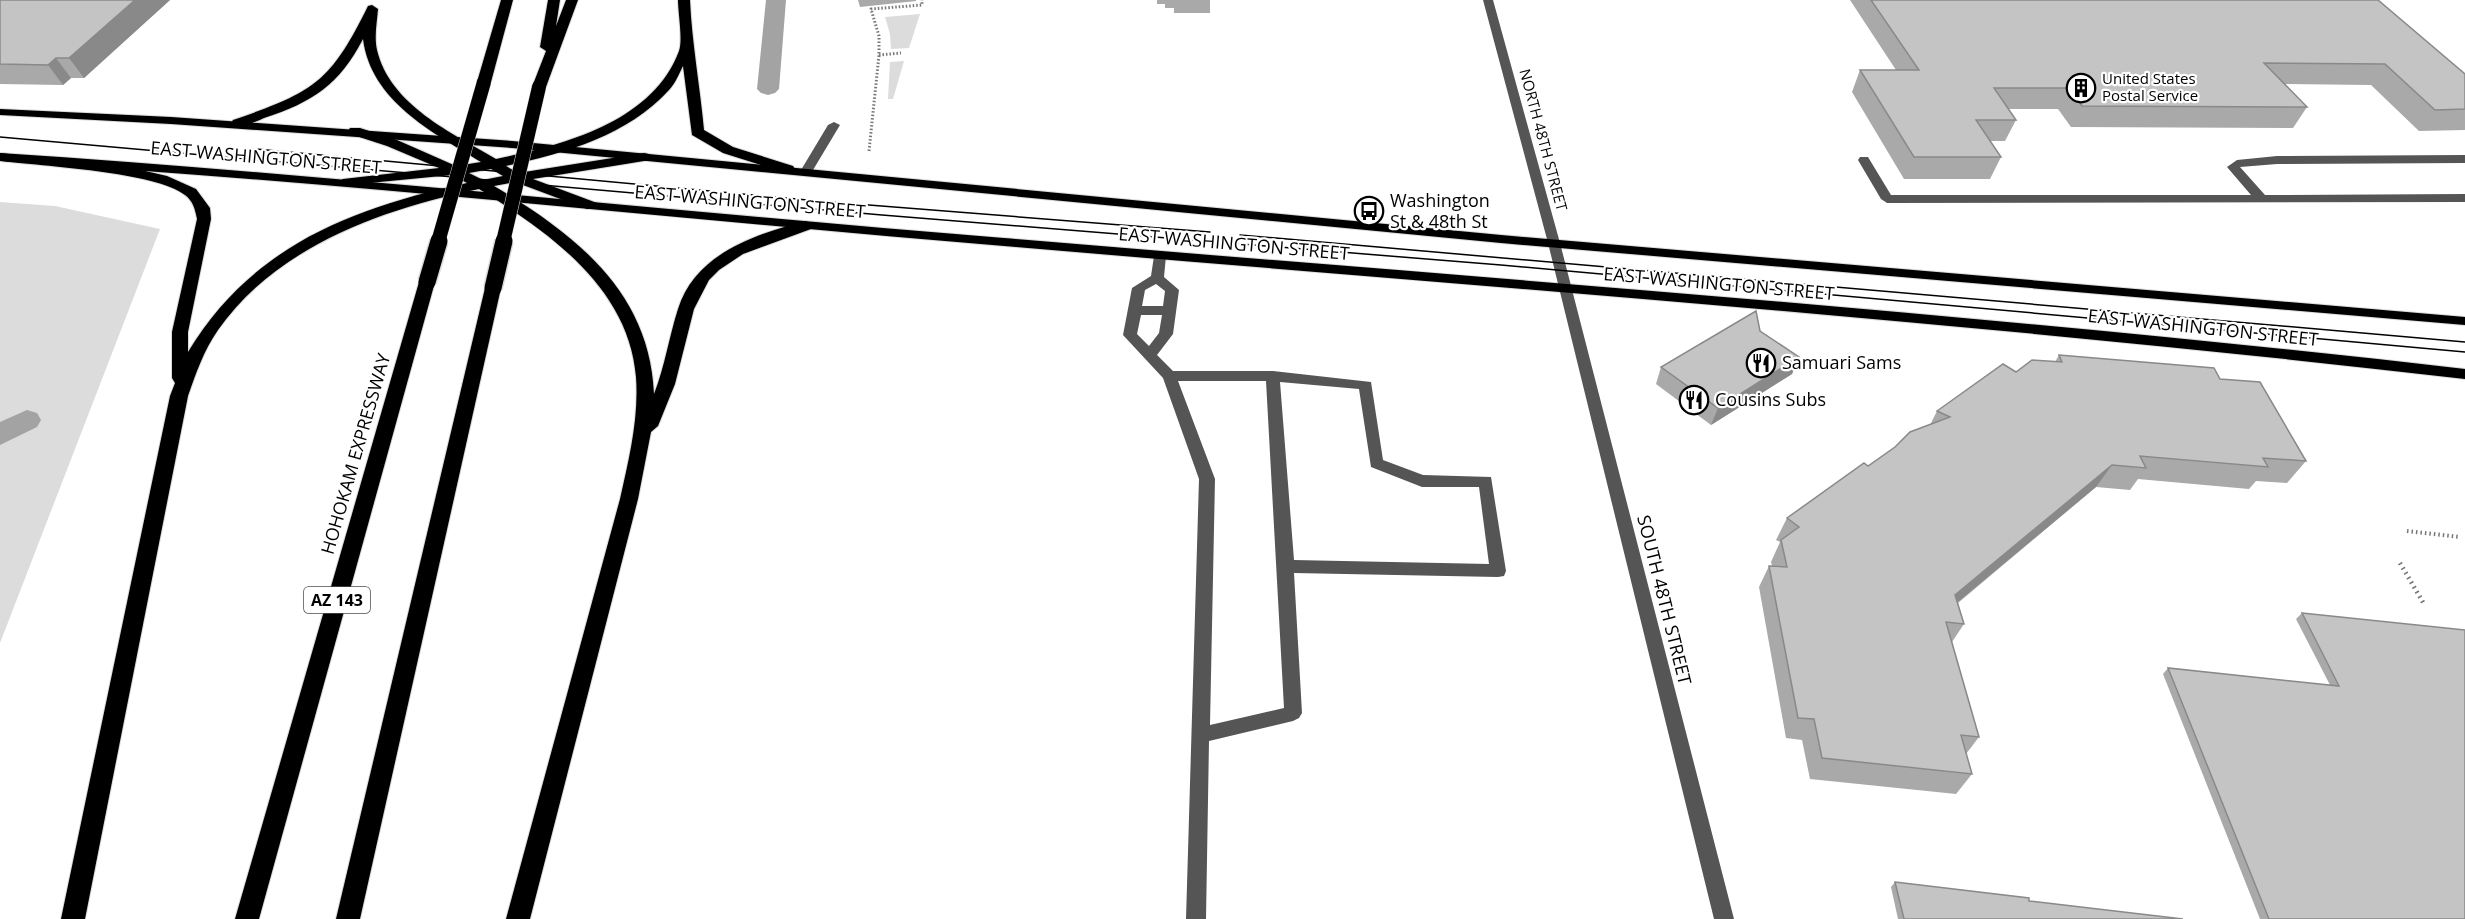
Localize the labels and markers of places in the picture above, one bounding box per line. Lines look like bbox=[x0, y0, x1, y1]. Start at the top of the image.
place label: United States Postal Service bbox=[2102, 68, 2198, 105]
building icon: United States Postal Service bbox=[2065, 72, 2097, 104]
place label: Washington St & 48th St bbox=[1390, 188, 1490, 233]
bus stop icon: Washington St & 48th St bbox=[1353, 195, 1385, 227]
restaurant icon: Samuari Sams bbox=[1745, 347, 1777, 379]
place label: Samuari Sams bbox=[1782, 350, 1901, 374]
restaurant icon: Cousins Subs bbox=[1678, 384, 1710, 416]
place label: Cousins Subs bbox=[1715, 387, 1826, 411]

